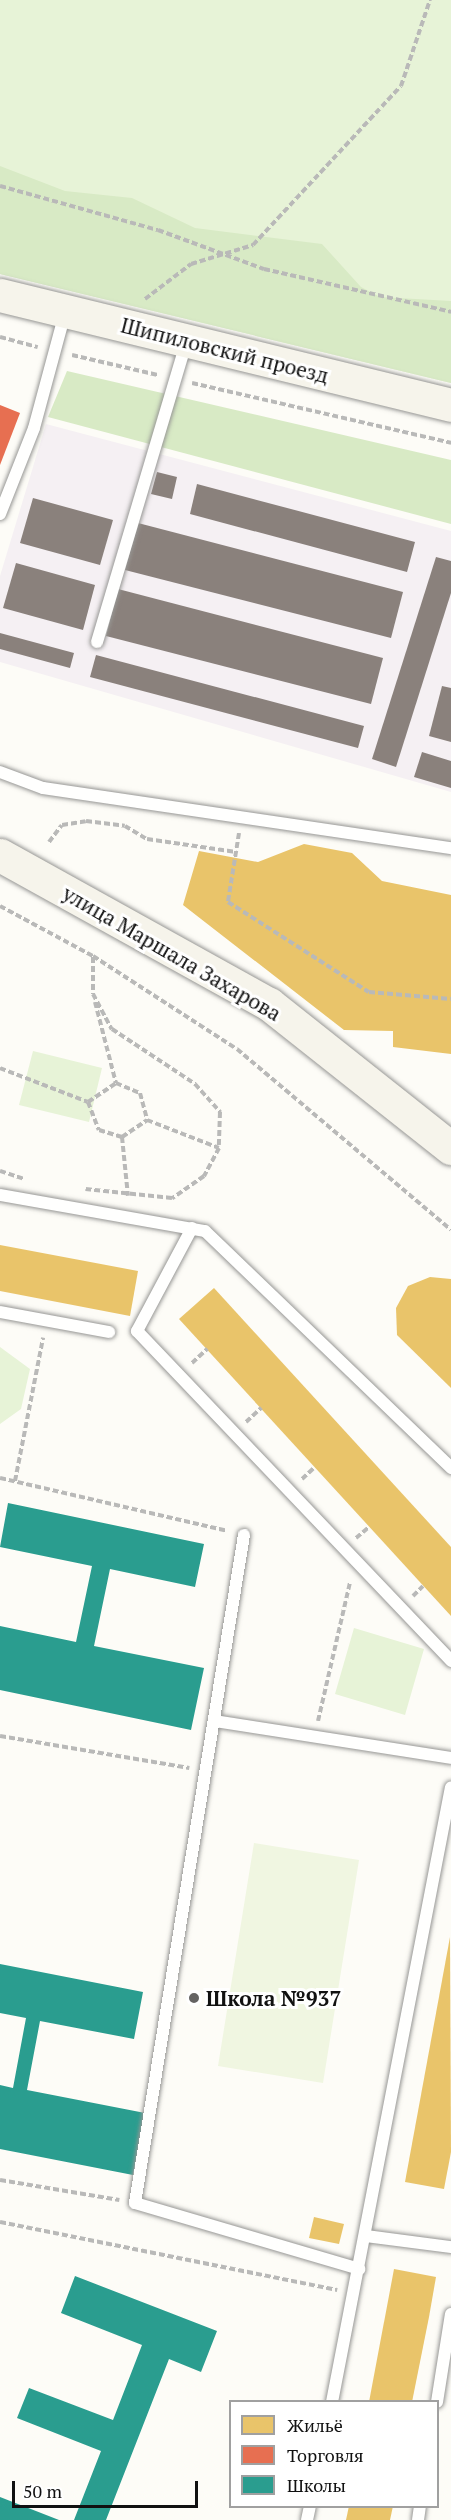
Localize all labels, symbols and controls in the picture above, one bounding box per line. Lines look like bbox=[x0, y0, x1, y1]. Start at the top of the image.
street label: Шипиловский проезд bbox=[119, 312, 331, 388]
street label: улица Маршала Захарова bbox=[58, 880, 286, 1026]
place label: Школа №937 bbox=[206, 1985, 341, 2011]
marker: Школа №937 bbox=[187, 1991, 201, 2005]
legend bbox=[229, 2400, 439, 2508]
text: Жильё bbox=[287, 2413, 343, 2437]
text: Торговля bbox=[287, 2443, 364, 2467]
scale bar bbox=[15, 2469, 201, 2507]
text: Школы bbox=[287, 2473, 346, 2497]
text: 50 m bbox=[23, 2479, 62, 2503]

